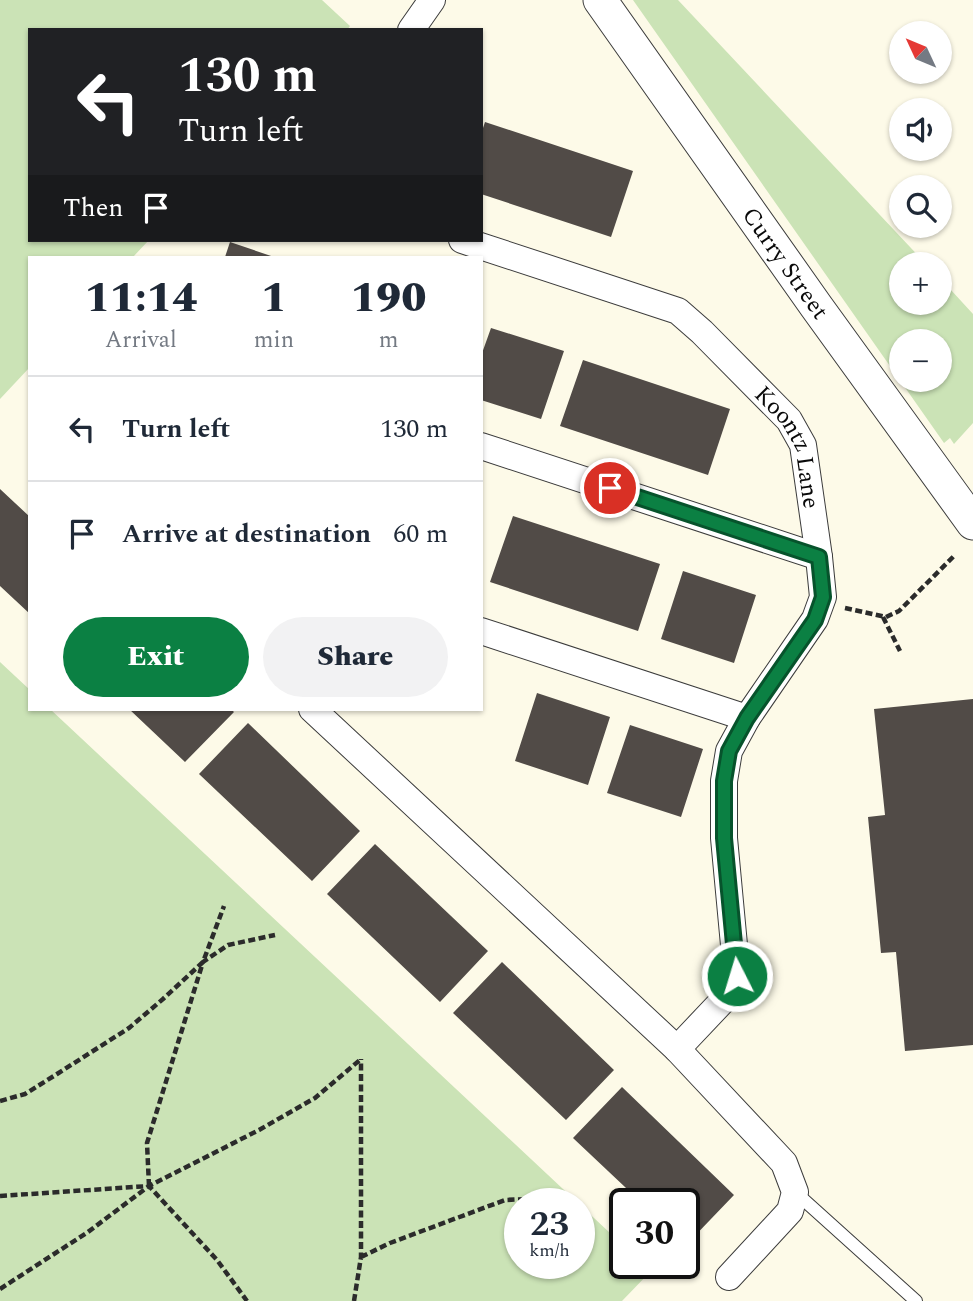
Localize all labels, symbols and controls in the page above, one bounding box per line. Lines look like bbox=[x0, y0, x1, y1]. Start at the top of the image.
north arrow bbox=[889, 21, 952, 84]
map controls bbox=[889, 21, 952, 392]
text: 130 m bbox=[178, 39, 317, 114]
icon: left bbox=[63, 56, 154, 147]
button: sound bbox=[889, 98, 952, 161]
text: Turn left bbox=[178, 107, 304, 156]
button: search bbox=[889, 175, 952, 238]
text: Then bbox=[63, 188, 123, 228]
icon: arrive bbox=[137, 189, 175, 227]
street label: Curry Street bbox=[733, 200, 837, 327]
button: + bbox=[889, 252, 952, 315]
text: 11:14 bbox=[85, 267, 197, 330]
text: 1 bbox=[261, 267, 287, 330]
text: 190 bbox=[351, 267, 426, 330]
text: Arrival bbox=[105, 323, 177, 358]
text: min bbox=[254, 323, 294, 358]
text: m bbox=[379, 323, 398, 358]
button: − bbox=[889, 329, 952, 392]
street label: Koontz Lane bbox=[745, 378, 829, 511]
text: Turn left bbox=[122, 409, 230, 449]
text: 130 m bbox=[380, 409, 448, 449]
icon: left bbox=[63, 410, 101, 448]
pin bbox=[580, 458, 640, 518]
icon: arrive bbox=[591, 469, 629, 507]
text: Arrive at destination bbox=[122, 514, 371, 554]
text: 60 m bbox=[393, 514, 448, 554]
icon: arrive bbox=[63, 515, 101, 553]
button: Exit bbox=[63, 617, 249, 697]
button: Share bbox=[263, 617, 448, 697]
position arrow bbox=[700, 939, 774, 1013]
speed limit sign: 30 bbox=[609, 1188, 700, 1279]
text: 23 bbox=[530, 1198, 569, 1251]
text: km/h bbox=[529, 1237, 570, 1264]

